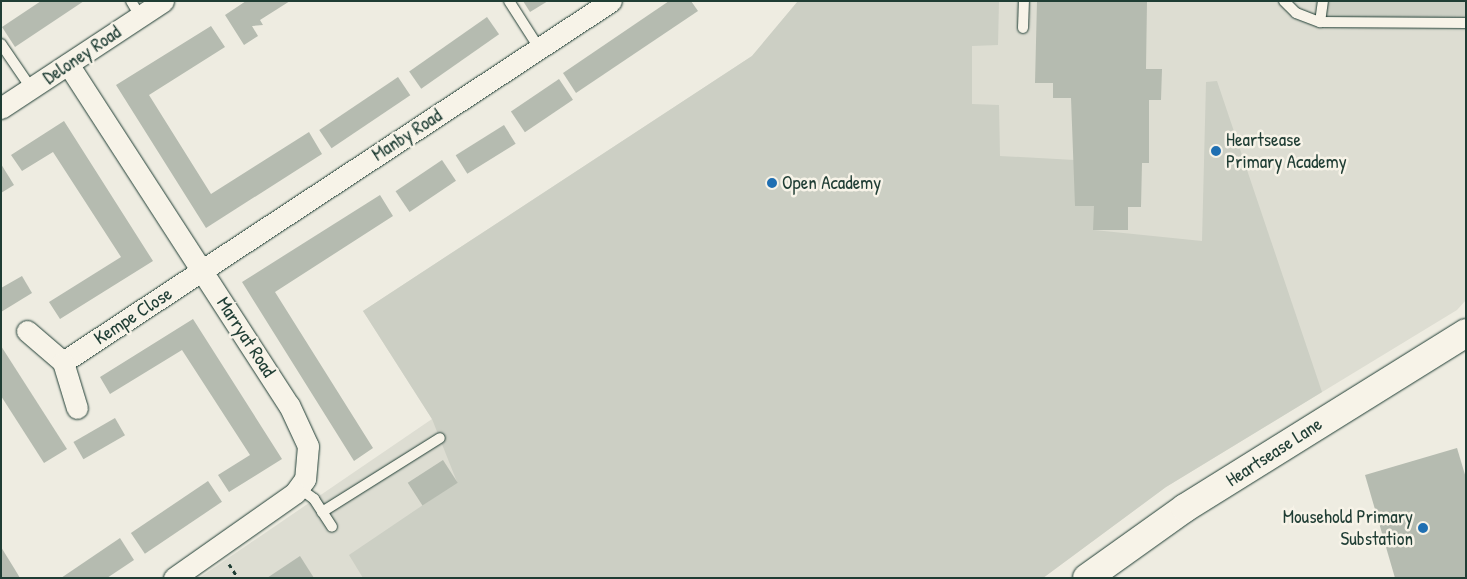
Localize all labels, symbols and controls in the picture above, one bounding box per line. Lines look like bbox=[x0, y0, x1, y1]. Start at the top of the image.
street label: Deloney Road bbox=[39, 21, 125, 89]
street label: Manby Road bbox=[368, 104, 446, 166]
place label: Heartsease Primary Academy bbox=[1226, 129, 1347, 173]
marker: Heartsease Primary Academy bbox=[1210, 145, 1222, 157]
place label: Open Academy bbox=[782, 172, 881, 194]
marker: Open Academy bbox=[766, 177, 778, 189]
street label: Kempe Close bbox=[90, 282, 176, 350]
street label: Marryat Road bbox=[212, 293, 280, 381]
street label: Heartsease Lane bbox=[1222, 412, 1326, 492]
place label: Mousehold Primary Substation bbox=[1283, 506, 1413, 550]
marker: Mousehold Primary Substation bbox=[1417, 522, 1429, 534]

